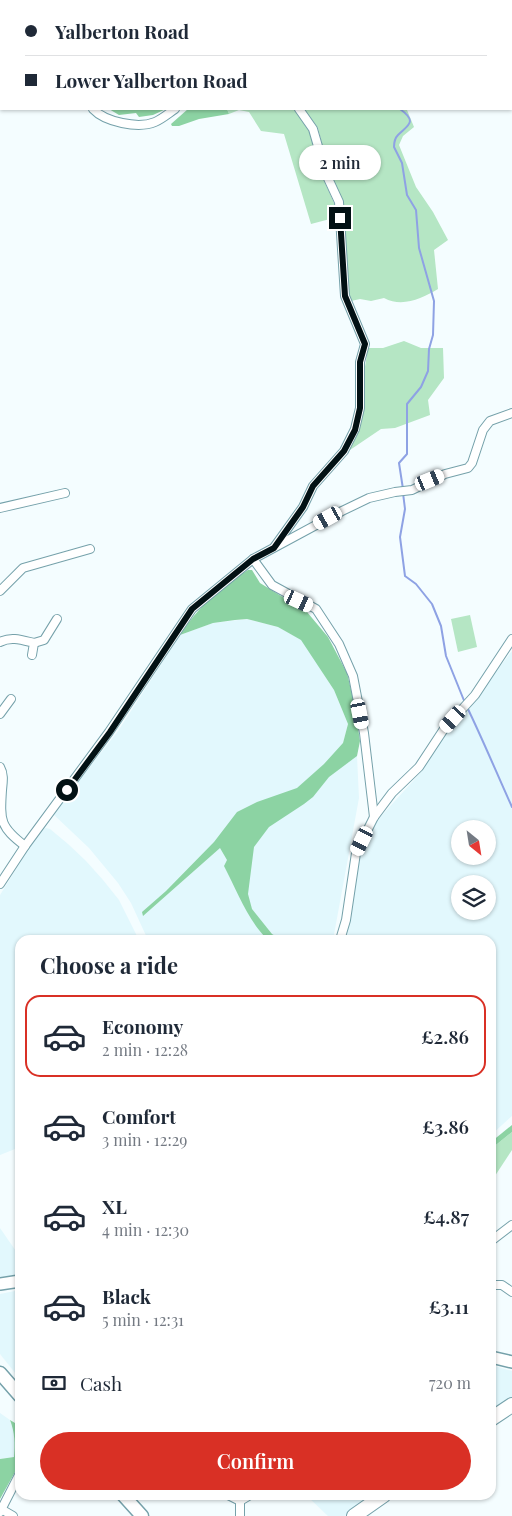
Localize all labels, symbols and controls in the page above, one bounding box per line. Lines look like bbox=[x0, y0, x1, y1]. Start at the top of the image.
text: Yalberton Road bbox=[55, 18, 189, 44]
text: Lower Yalberton Road bbox=[55, 67, 248, 93]
callout: 2 min bbox=[299, 146, 381, 180]
text: 2 min bbox=[320, 152, 360, 173]
route end bbox=[329, 207, 351, 229]
car bbox=[413, 467, 446, 493]
car bbox=[311, 504, 344, 532]
car bbox=[282, 588, 315, 614]
car bbox=[349, 698, 370, 730]
car bbox=[437, 703, 468, 735]
route start bbox=[56, 779, 78, 801]
north arrow bbox=[451, 820, 496, 865]
map controls bbox=[451, 820, 496, 920]
car bbox=[348, 824, 375, 858]
button: layers bbox=[451, 875, 496, 920]
text: Choose a ride bbox=[40, 950, 178, 980]
text: Economy bbox=[102, 1013, 183, 1039]
icon: car bbox=[42, 1014, 87, 1059]
text: £2.86 bbox=[421, 1023, 469, 1049]
text: 2 min · 12:28 bbox=[102, 1039, 188, 1060]
text: Comfort bbox=[102, 1103, 176, 1129]
icon: car bbox=[42, 1104, 87, 1149]
text: £3.86 bbox=[422, 1113, 469, 1139]
text: 3 min · 12:29 bbox=[102, 1129, 188, 1150]
text: XL bbox=[102, 1193, 127, 1219]
icon: car bbox=[42, 1194, 87, 1239]
text: £4.87 bbox=[423, 1203, 469, 1229]
text: 4 min · 12:30 bbox=[102, 1219, 189, 1240]
text: Black bbox=[102, 1283, 151, 1309]
icon: car bbox=[42, 1284, 87, 1329]
text: £3.11 bbox=[429, 1293, 469, 1319]
text: 5 min · 12:31 bbox=[102, 1309, 184, 1330]
icon: cash bbox=[40, 1369, 68, 1397]
text: Cash bbox=[80, 1370, 122, 1396]
text: 720 m bbox=[429, 1372, 471, 1393]
button: Confirm bbox=[40, 1432, 471, 1490]

